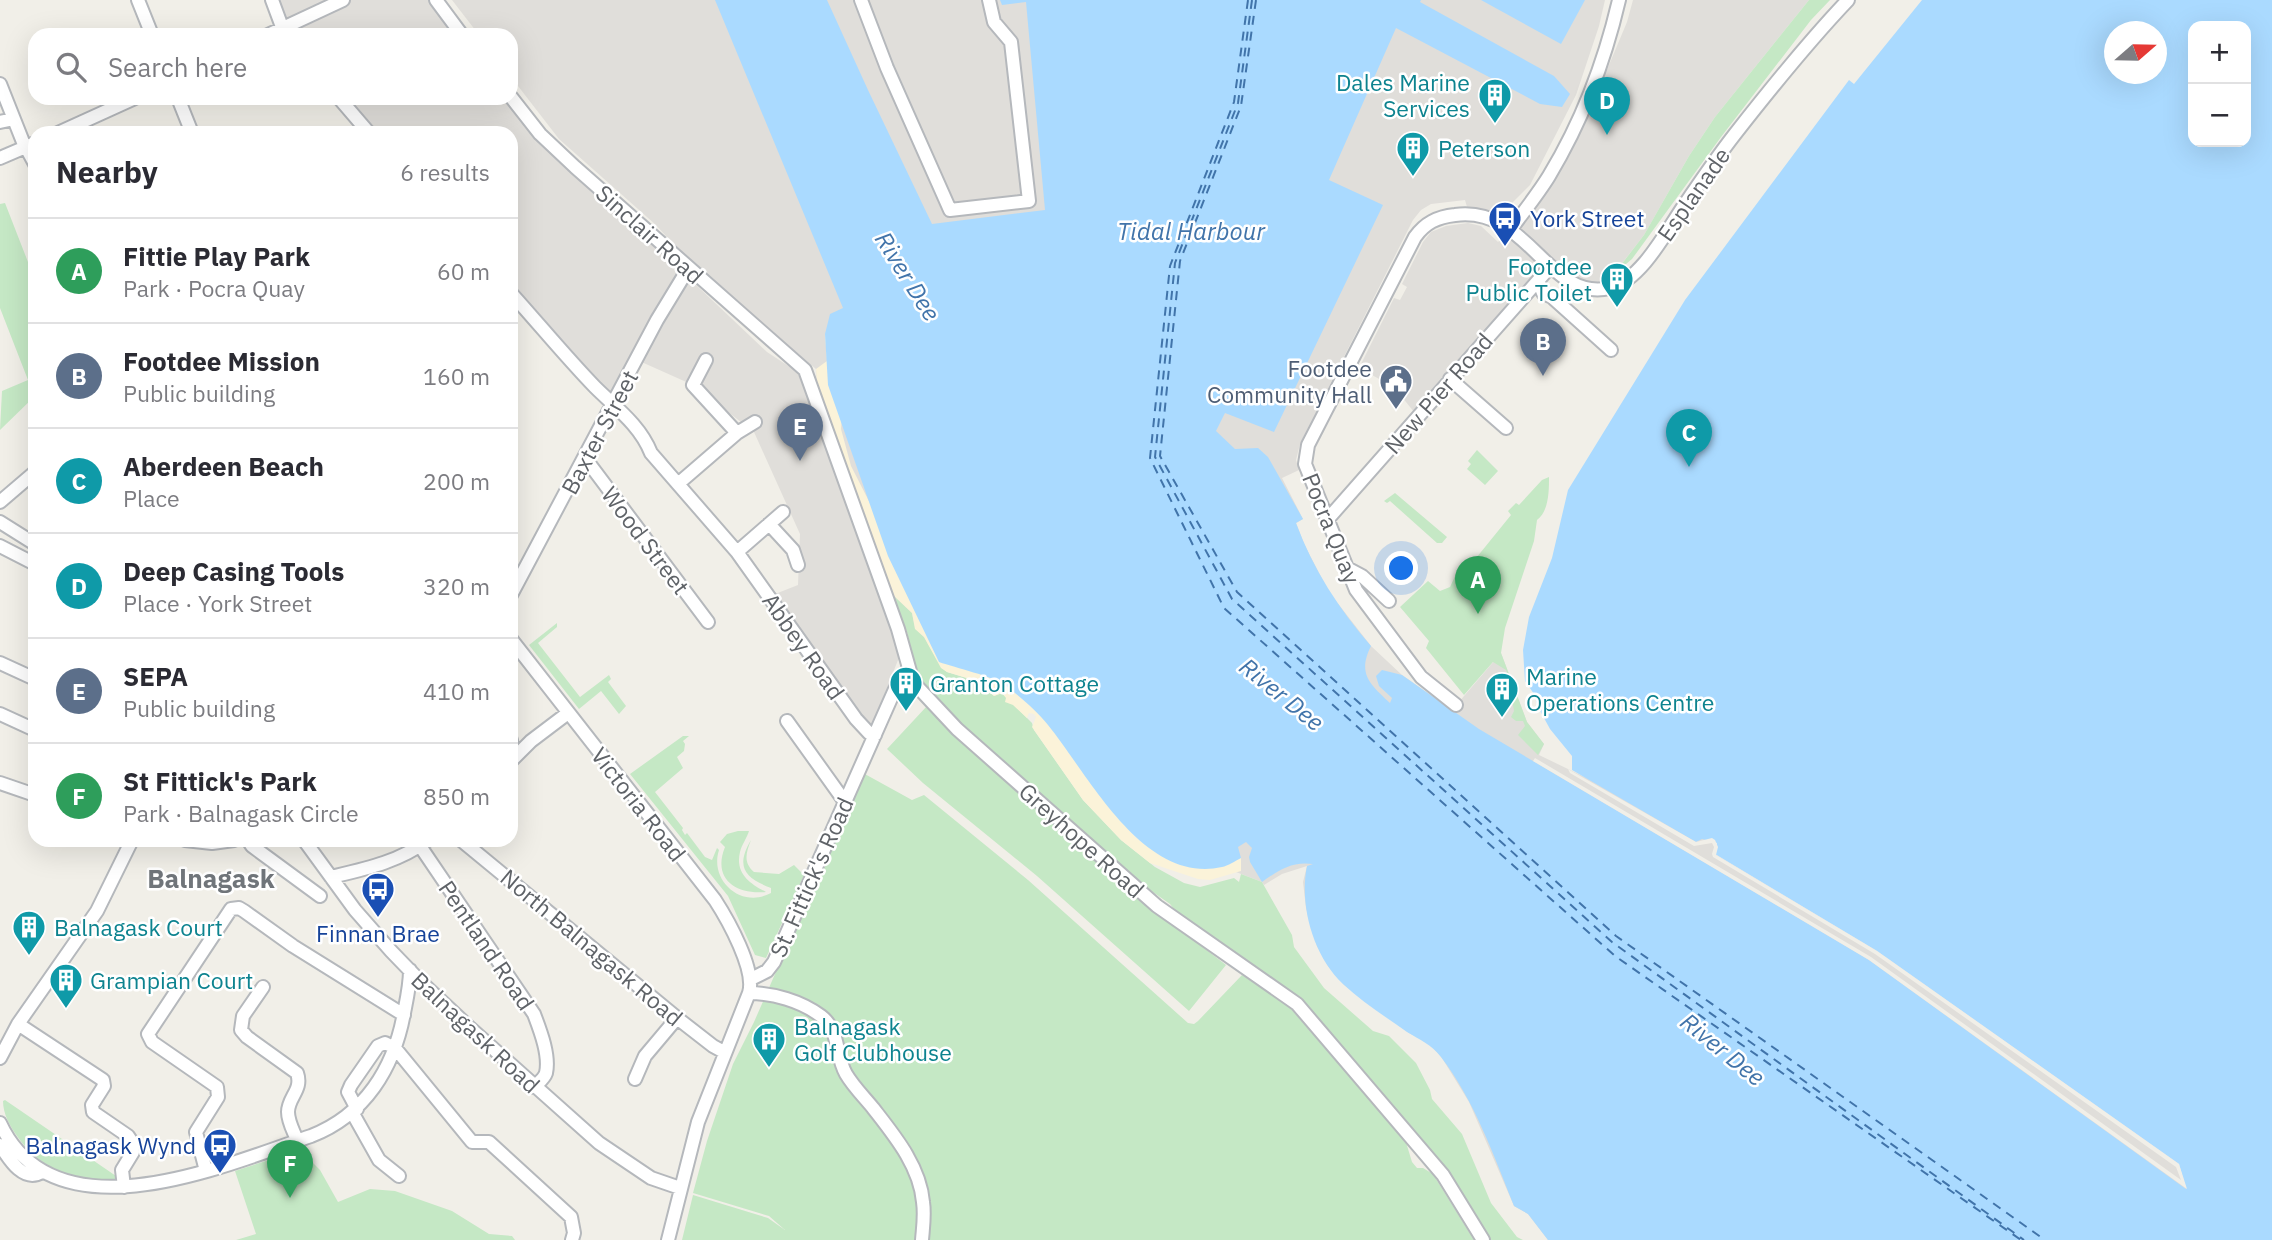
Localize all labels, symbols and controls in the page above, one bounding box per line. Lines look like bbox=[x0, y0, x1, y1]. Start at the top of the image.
north arrow bbox=[2104, 21, 2167, 84]
map controls bbox=[2188, 21, 2251, 147]
button: + bbox=[2188, 21, 2251, 84]
search box bbox=[28, 28, 518, 105]
icon: search bbox=[52, 48, 90, 86]
text: Search here bbox=[108, 50, 247, 84]
place label: Dales Marine Services bbox=[1336, 67, 1470, 123]
building icon: Dales Marine Services bbox=[1476, 76, 1514, 125]
pin: D bbox=[1584, 77, 1630, 135]
button: − bbox=[2188, 84, 2251, 147]
building icon: Peterson bbox=[1394, 129, 1432, 178]
place label: Peterson bbox=[1438, 133, 1530, 163]
street label: Esplanade bbox=[1650, 141, 1736, 247]
text: Nearby bbox=[56, 152, 158, 191]
text: 6 results bbox=[400, 157, 490, 187]
street label: Sinclair Road bbox=[590, 178, 710, 290]
bus stop icon: York Street bbox=[1486, 199, 1524, 248]
place label: York Street bbox=[1530, 203, 1644, 233]
water label: Tidal Harbour bbox=[1117, 215, 1266, 247]
water label: River Dee bbox=[868, 225, 948, 327]
text: Fittie Play Park bbox=[123, 239, 310, 273]
place label: Footdee Public Toilet bbox=[1465, 251, 1592, 307]
text: A bbox=[71, 256, 87, 286]
text: 60 m bbox=[437, 256, 490, 286]
building icon: Footdee Public Toilet bbox=[1598, 260, 1636, 309]
text: Park · Pocra Quay bbox=[123, 273, 305, 303]
pin: B bbox=[1520, 318, 1566, 376]
street label: New Pier Road bbox=[1377, 326, 1499, 460]
text: Footdee Mission bbox=[123, 344, 320, 378]
place label: Footdee Community Hall bbox=[1207, 353, 1372, 409]
text: B bbox=[71, 361, 87, 391]
text: 160 m bbox=[423, 361, 490, 391]
public building icon: Footdee Community Hall bbox=[1377, 362, 1415, 411]
street label: Baxter Street bbox=[554, 365, 644, 499]
text: Public building bbox=[123, 378, 275, 408]
pin: E bbox=[777, 403, 823, 461]
pin: C bbox=[1666, 409, 1712, 467]
text: Aberdeen Beach bbox=[123, 449, 324, 483]
text: C bbox=[72, 466, 86, 496]
text: 200 m bbox=[423, 466, 490, 496]
street label: Pocra Quay bbox=[1296, 468, 1368, 588]
street label: Wood Street bbox=[596, 480, 696, 600]
text: Place bbox=[123, 483, 180, 513]
your location bbox=[1384, 551, 1418, 585]
text: Deep Casing Tools bbox=[123, 554, 344, 588]
pin: A bbox=[1455, 556, 1501, 614]
text: D bbox=[71, 571, 87, 601]
text: 320 m bbox=[423, 571, 490, 601]
street label: Abbey Road bbox=[756, 587, 852, 705]
text: Place · York Street bbox=[123, 588, 312, 618]
water label: River Dee bbox=[1233, 650, 1331, 738]
text: SEPA bbox=[123, 659, 188, 693]
place label: Marine Operations Centre bbox=[1526, 661, 1714, 717]
building icon: Granton Cottage bbox=[887, 664, 925, 713]
place label: Granton Cottage bbox=[930, 668, 1099, 698]
building icon: Marine Operations Centre bbox=[1483, 670, 1521, 719]
text: E bbox=[72, 676, 86, 706]
text: 410 m bbox=[423, 676, 490, 706]
text: Public building bbox=[123, 693, 275, 723]
street label: Victoria Road bbox=[585, 741, 693, 867]
text: St Fittick's Park bbox=[123, 764, 317, 798]
street label: Greyhope Road bbox=[1013, 776, 1151, 904]
text: F bbox=[72, 781, 86, 811]
text: 850 m bbox=[423, 781, 490, 811]
street label: St. Fittick's Road bbox=[762, 792, 860, 962]
text: Park · Balnagask Circle bbox=[123, 798, 359, 828]
district label: Balnagask bbox=[147, 861, 275, 895]
street label: North Balnagask Road bbox=[495, 862, 689, 1032]
bus stop icon: Finnan Brae bbox=[359, 870, 397, 919]
street label: Pentland Road bbox=[432, 874, 542, 1016]
building icon: Balnagask Court bbox=[10, 908, 48, 957]
place label: Balnagask Court bbox=[54, 912, 223, 942]
place label: Finnan Brae bbox=[316, 918, 440, 948]
building icon: Grampian Court bbox=[47, 961, 85, 1010]
place label: Grampian Court bbox=[90, 965, 253, 995]
street label: Balnagask Road bbox=[405, 965, 547, 1099]
water label: River Dee bbox=[1674, 1005, 1772, 1093]
place label: Balnagask Golf Clubhouse bbox=[794, 1011, 952, 1067]
building icon: Balnagask Golf Clubhouse bbox=[750, 1020, 788, 1069]
bus stop icon: Balnagask Wynd bbox=[201, 1126, 239, 1175]
place label: Balnagask Wynd bbox=[26, 1130, 196, 1160]
pin: F bbox=[267, 1140, 313, 1198]

